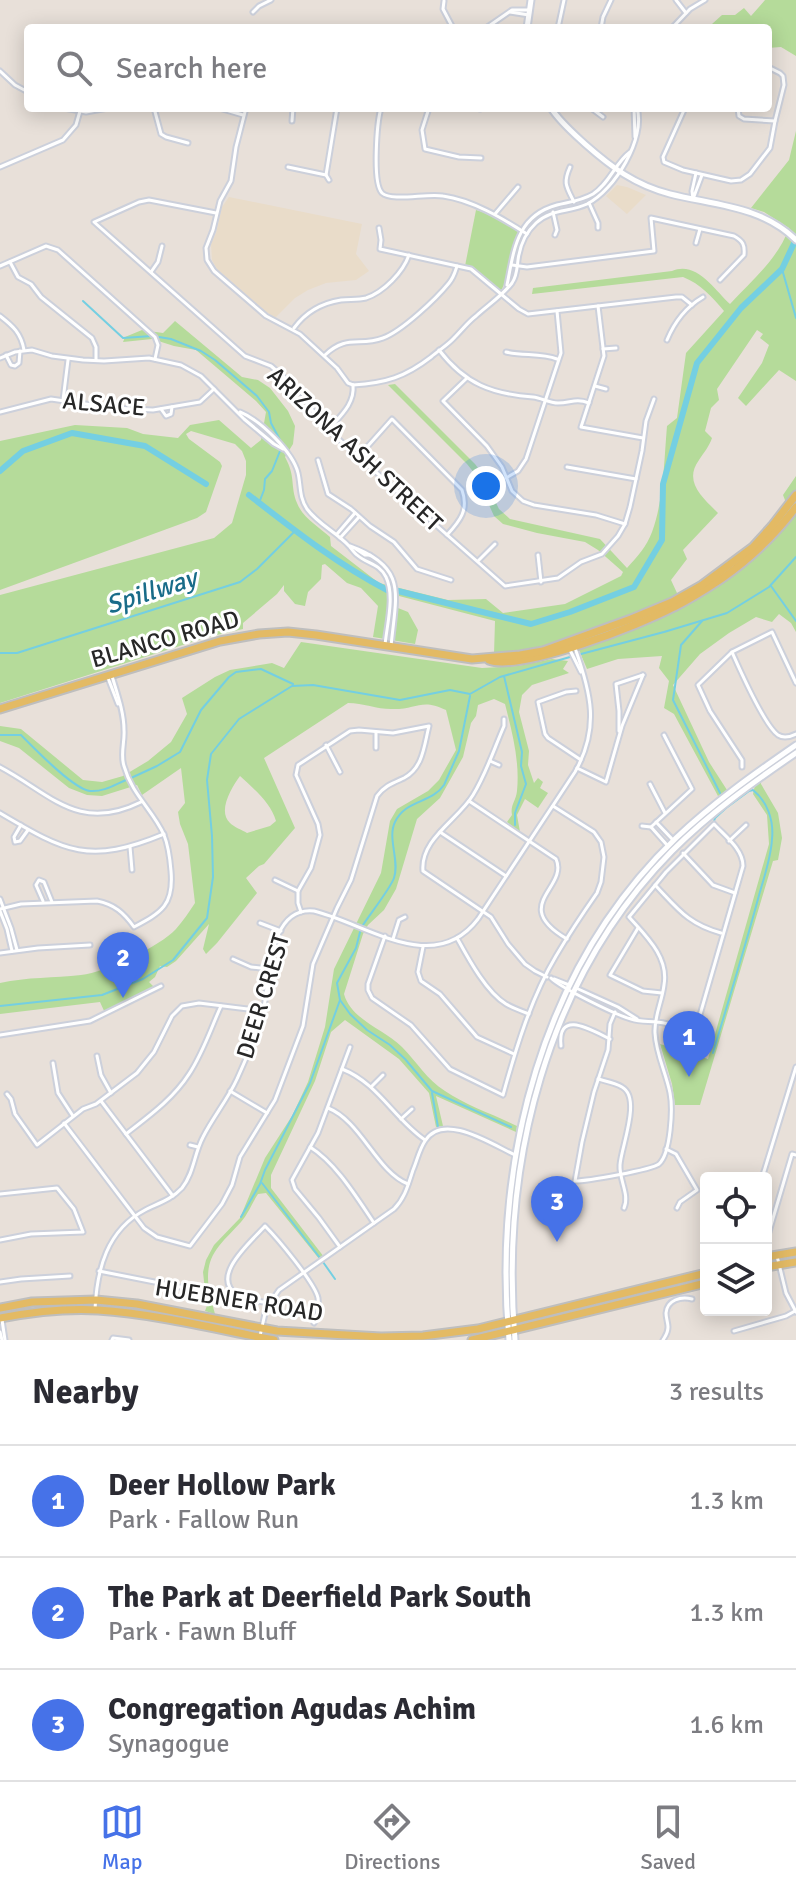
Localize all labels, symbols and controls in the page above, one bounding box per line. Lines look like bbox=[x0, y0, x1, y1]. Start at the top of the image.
search box bbox=[24, 24, 772, 112]
icon: search bbox=[52, 46, 96, 90]
text: Search here bbox=[116, 50, 267, 87]
street label: ARIZONA ASH STREET bbox=[261, 360, 449, 538]
street label: ALSACE bbox=[61, 385, 147, 423]
your location bbox=[466, 466, 506, 506]
water label: Spillway bbox=[102, 561, 203, 622]
street label: BLANCO ROAD bbox=[87, 604, 243, 674]
street label: DEER CREST bbox=[230, 930, 296, 1062]
pin: 2 bbox=[97, 932, 149, 998]
pin: 1 bbox=[663, 1011, 715, 1077]
map controls bbox=[700, 1172, 772, 1316]
button: locate bbox=[700, 1172, 772, 1244]
pin: 3 bbox=[531, 1176, 583, 1242]
button: layers bbox=[700, 1244, 772, 1316]
street label: HUEBNER ROAD bbox=[153, 1272, 325, 1328]
text: Nearby bbox=[32, 1371, 139, 1413]
text: 3 results bbox=[669, 1376, 764, 1408]
text: Deer Hollow Park bbox=[108, 1467, 336, 1504]
text: 1 bbox=[51, 1485, 65, 1517]
text: 1.3 km bbox=[690, 1485, 764, 1517]
text: Park · Fallow Run bbox=[108, 1504, 299, 1536]
text: The Park at Deerfield Park South bbox=[108, 1579, 532, 1616]
text: 2 bbox=[51, 1597, 65, 1629]
text: 1.3 km bbox=[690, 1597, 764, 1629]
text: Park · Fawn Bluff bbox=[108, 1616, 296, 1648]
text: Congregation Agudas Achim bbox=[108, 1691, 476, 1728]
text: 3 bbox=[51, 1709, 65, 1741]
text: 1.6 km bbox=[690, 1709, 764, 1741]
text: Synagogue bbox=[108, 1728, 229, 1760]
tab: Map bbox=[100, 1800, 144, 1875]
tab: Directions bbox=[344, 1800, 440, 1875]
tab: Saved bbox=[641, 1800, 696, 1875]

